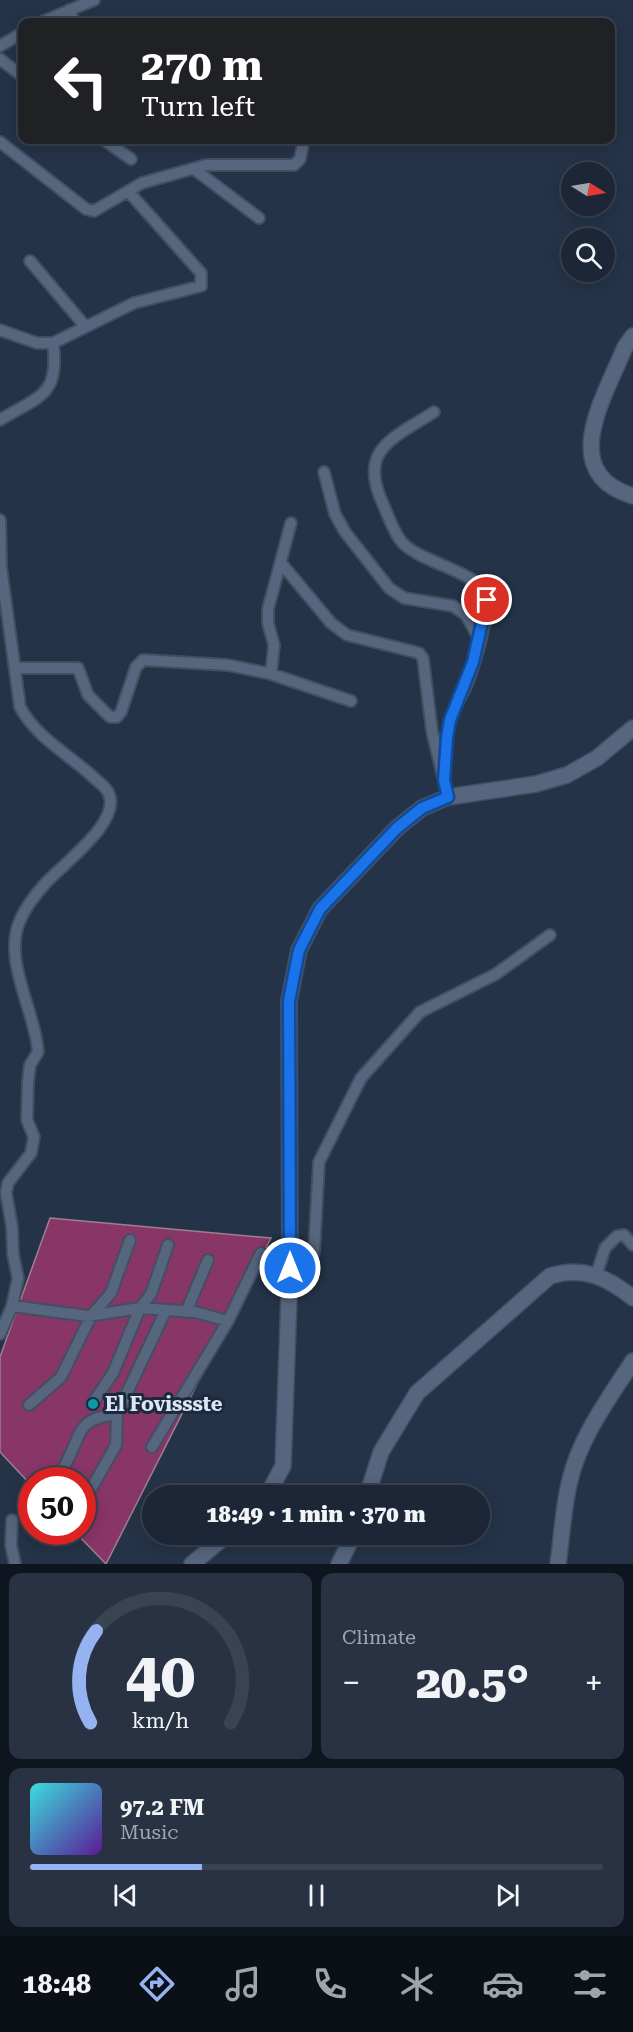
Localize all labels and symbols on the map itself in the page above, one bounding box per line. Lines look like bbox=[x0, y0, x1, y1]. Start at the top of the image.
north arrow bbox=[561, 162, 615, 216]
pin bbox=[461, 574, 512, 625]
position arrow bbox=[258, 1236, 322, 1300]
place label: El Fovissste bbox=[105, 1392, 223, 1416]
marker: El Fovissste bbox=[86, 1397, 100, 1411]
speed limit sign: 50 bbox=[18, 1467, 96, 1545]

